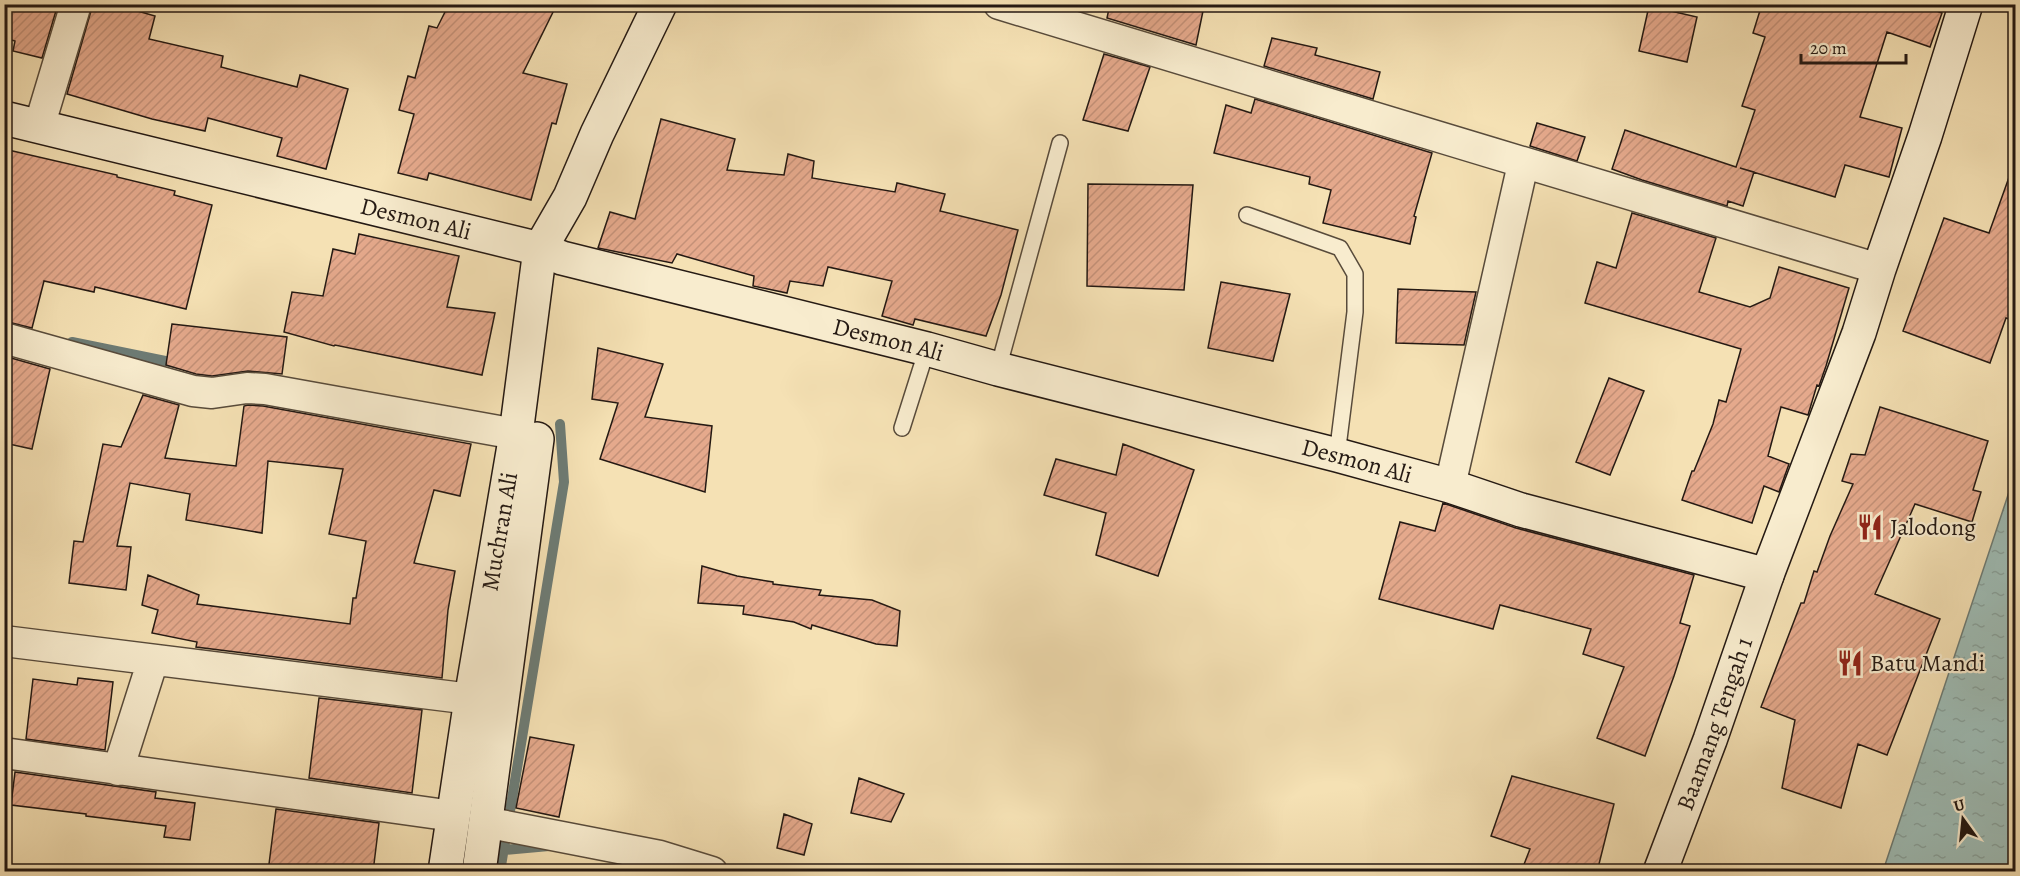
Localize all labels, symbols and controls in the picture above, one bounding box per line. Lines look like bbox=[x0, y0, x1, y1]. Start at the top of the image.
scale bar bbox=[1801, 27, 1906, 65]
text: 20 m bbox=[1810, 36, 1847, 60]
street label: Desmon Ali bbox=[357, 190, 475, 248]
street label: Desmon Ali bbox=[830, 310, 948, 369]
street label: Desmon Ali bbox=[1298, 431, 1416, 491]
street label: Muchran Ali bbox=[474, 469, 525, 593]
place label: Jalodong bbox=[1890, 511, 1976, 543]
restaurant icon: Jalodong bbox=[1855, 512, 1885, 542]
street label: Baamang Tengah 1 bbox=[1669, 633, 1760, 815]
place label: Batu Mandi bbox=[1870, 647, 1985, 679]
restaurant icon: Batu Mandi bbox=[1835, 648, 1865, 678]
north arrow bbox=[1933, 789, 1993, 849]
text: U bbox=[1951, 793, 1968, 817]

